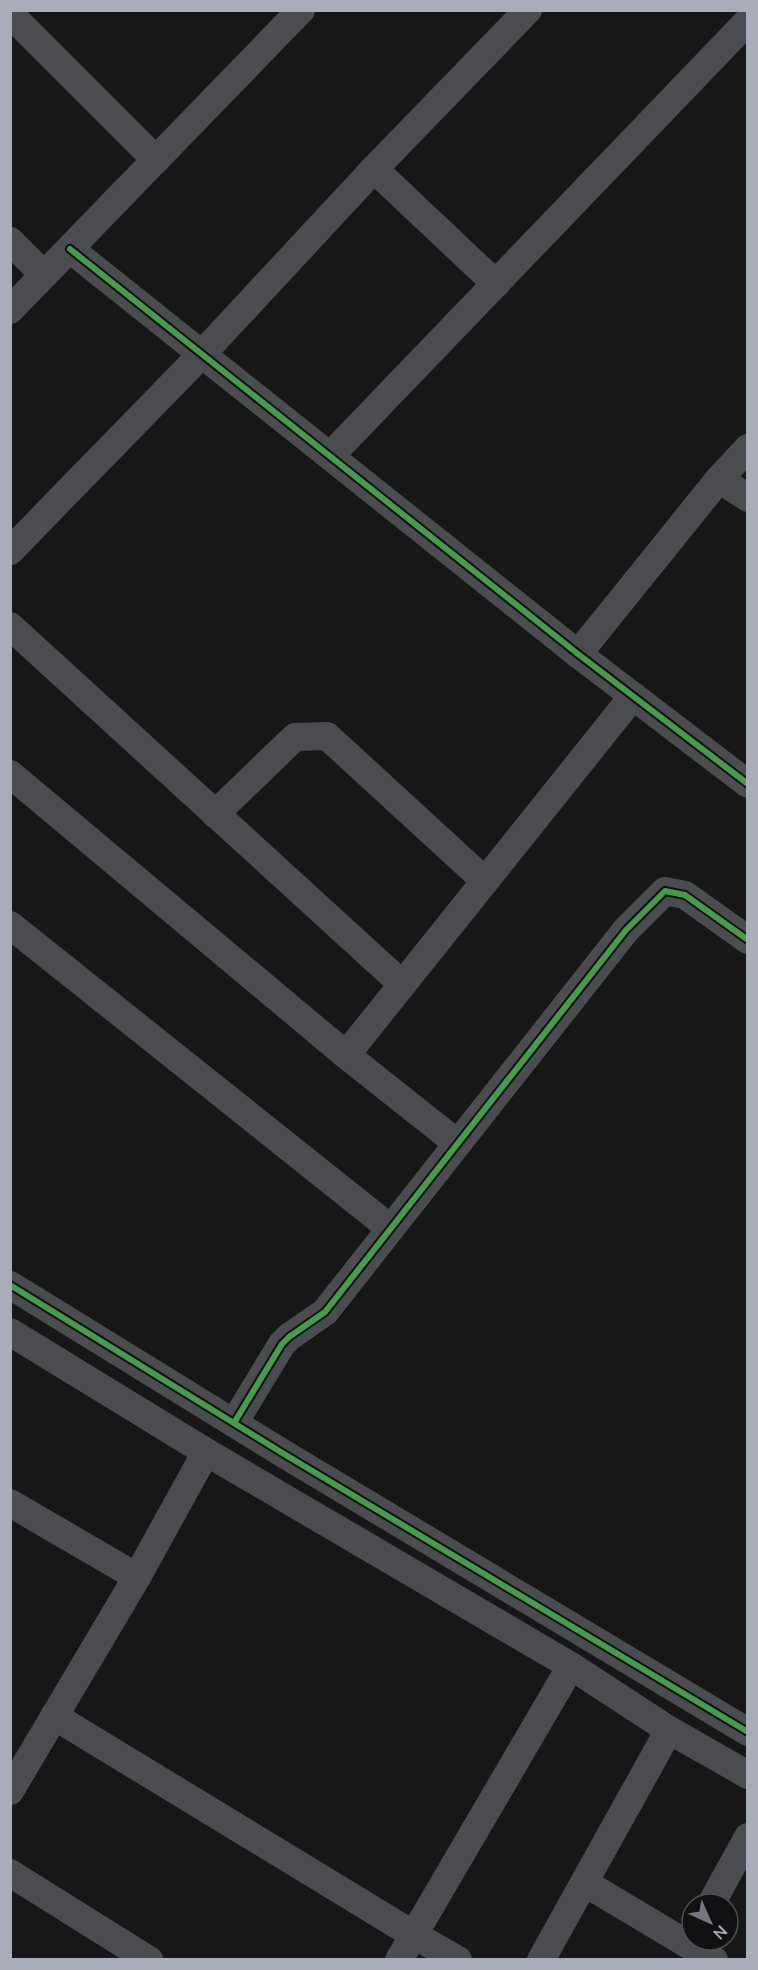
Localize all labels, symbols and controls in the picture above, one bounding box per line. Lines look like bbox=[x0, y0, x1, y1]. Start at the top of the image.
north arrow bbox=[680, 1892, 740, 1952]
text: N bbox=[708, 1920, 732, 1944]

